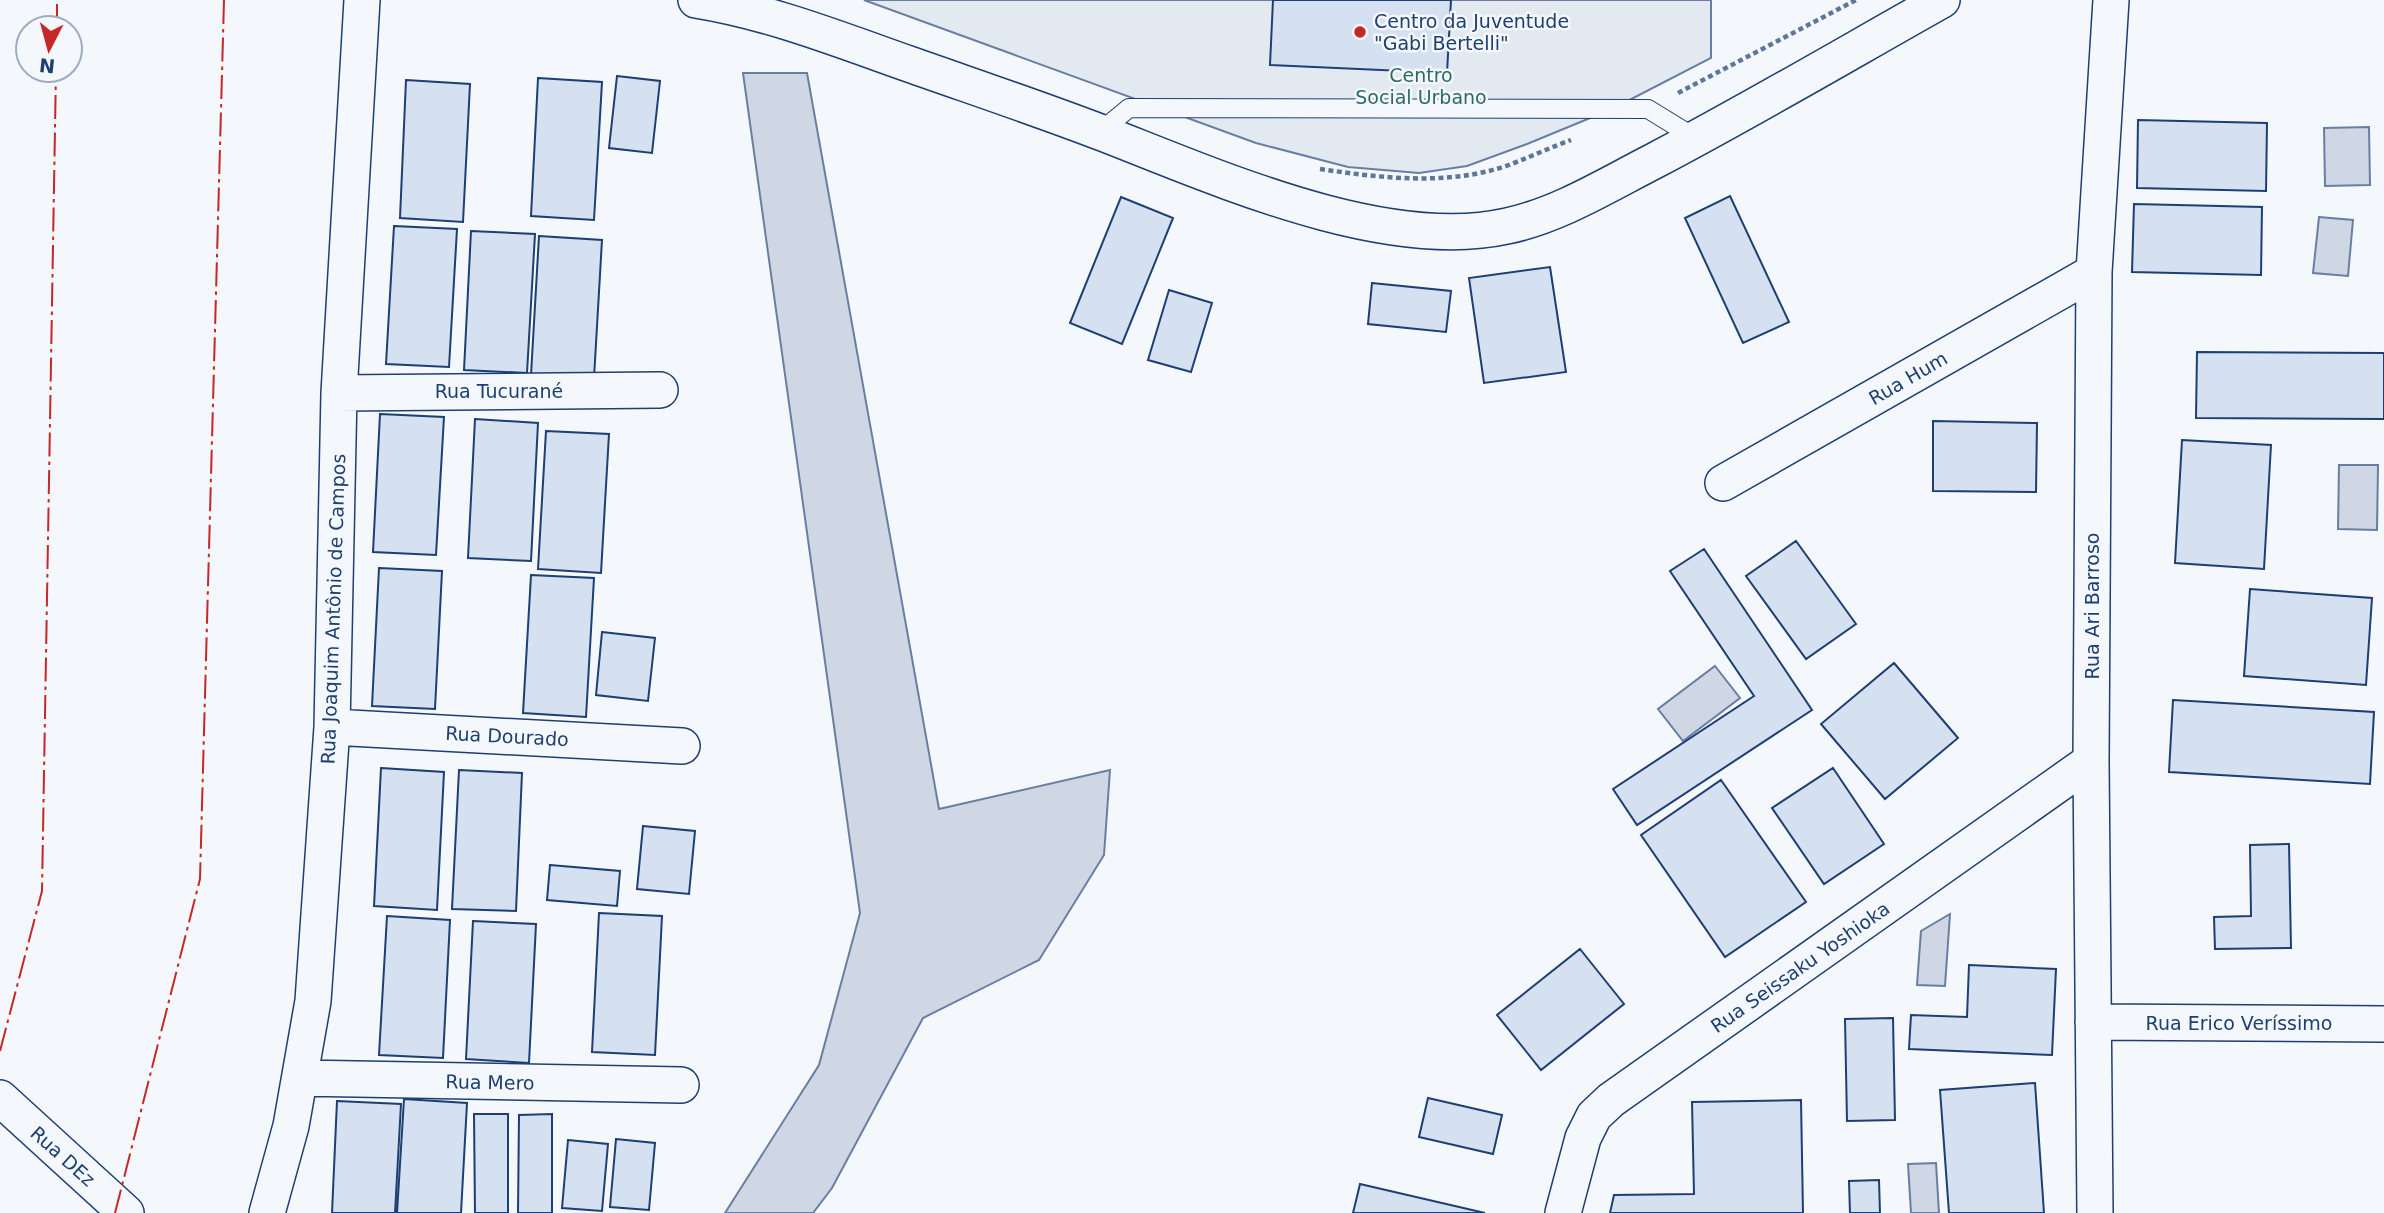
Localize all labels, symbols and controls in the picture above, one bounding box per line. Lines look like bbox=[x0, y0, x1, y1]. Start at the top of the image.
place label: Centro da Juventude "Gabi Bertelli" bbox=[1374, 10, 1569, 54]
north arrow bbox=[14, 14, 84, 84]
marker: Centro da Juventude "Gabi Bertelli" bbox=[1352, 24, 1368, 40]
text: N bbox=[38, 54, 56, 78]
park label: Centro Social Urbano bbox=[1355, 64, 1487, 108]
street label: Rua Hum bbox=[1865, 347, 1951, 409]
street label: Rua Tucurané bbox=[435, 380, 563, 402]
street label: Rua Joaquim Antônio de Campos bbox=[317, 453, 349, 765]
street label: Rua Ari Barroso bbox=[2081, 533, 2103, 679]
street label: Rua Dourado bbox=[445, 722, 569, 750]
street label: Rua Seissaku Yoshioka bbox=[1706, 897, 1894, 1037]
street label: Rua Erico Veríssimo bbox=[2146, 1012, 2332, 1034]
street label: Rua Mero bbox=[445, 1070, 535, 1094]
street label: Rua DEz bbox=[26, 1121, 100, 1191]

